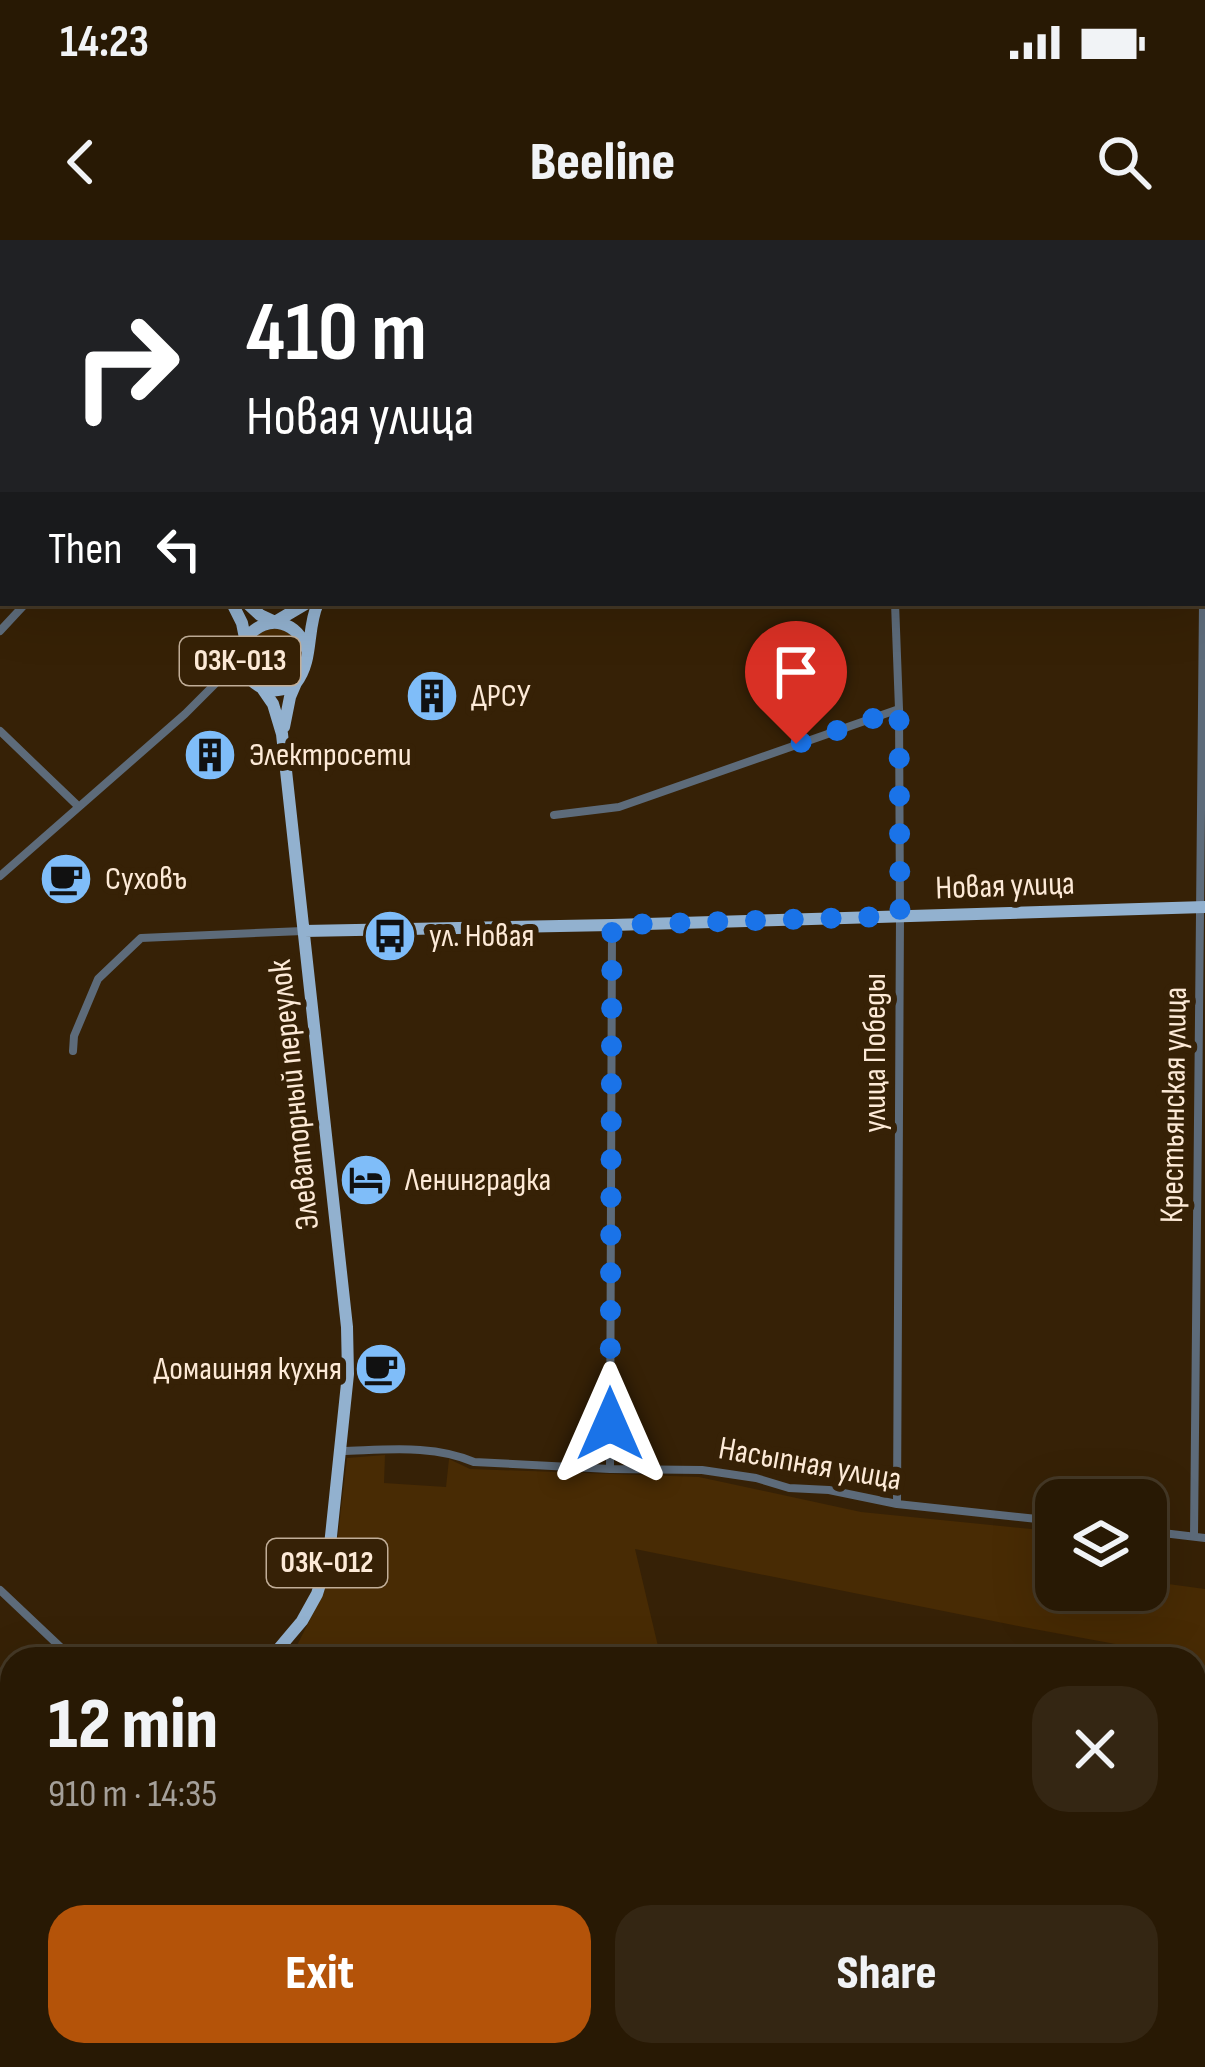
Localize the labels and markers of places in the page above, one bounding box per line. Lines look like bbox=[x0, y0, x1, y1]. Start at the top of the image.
pin bbox=[745, 621, 847, 744]
building icon: ДРСУ bbox=[404, 668, 460, 724]
place label: ДРСУ bbox=[471, 676, 531, 716]
building icon: Электросети bbox=[182, 727, 238, 783]
place label: Электросети bbox=[249, 735, 412, 775]
cafe icon: Суховъ bbox=[38, 851, 94, 907]
place label: Суховъ bbox=[105, 859, 187, 899]
bus stop icon: ул. Новая bbox=[362, 908, 418, 964]
place label: ул. Новая bbox=[429, 916, 534, 956]
hotel icon: Ленинградка bbox=[338, 1152, 394, 1208]
place label: Ленинградка bbox=[404, 1160, 551, 1200]
cafe icon: Домашняя кухня bbox=[353, 1341, 409, 1397]
place label: Домашняя кухня bbox=[154, 1349, 342, 1389]

